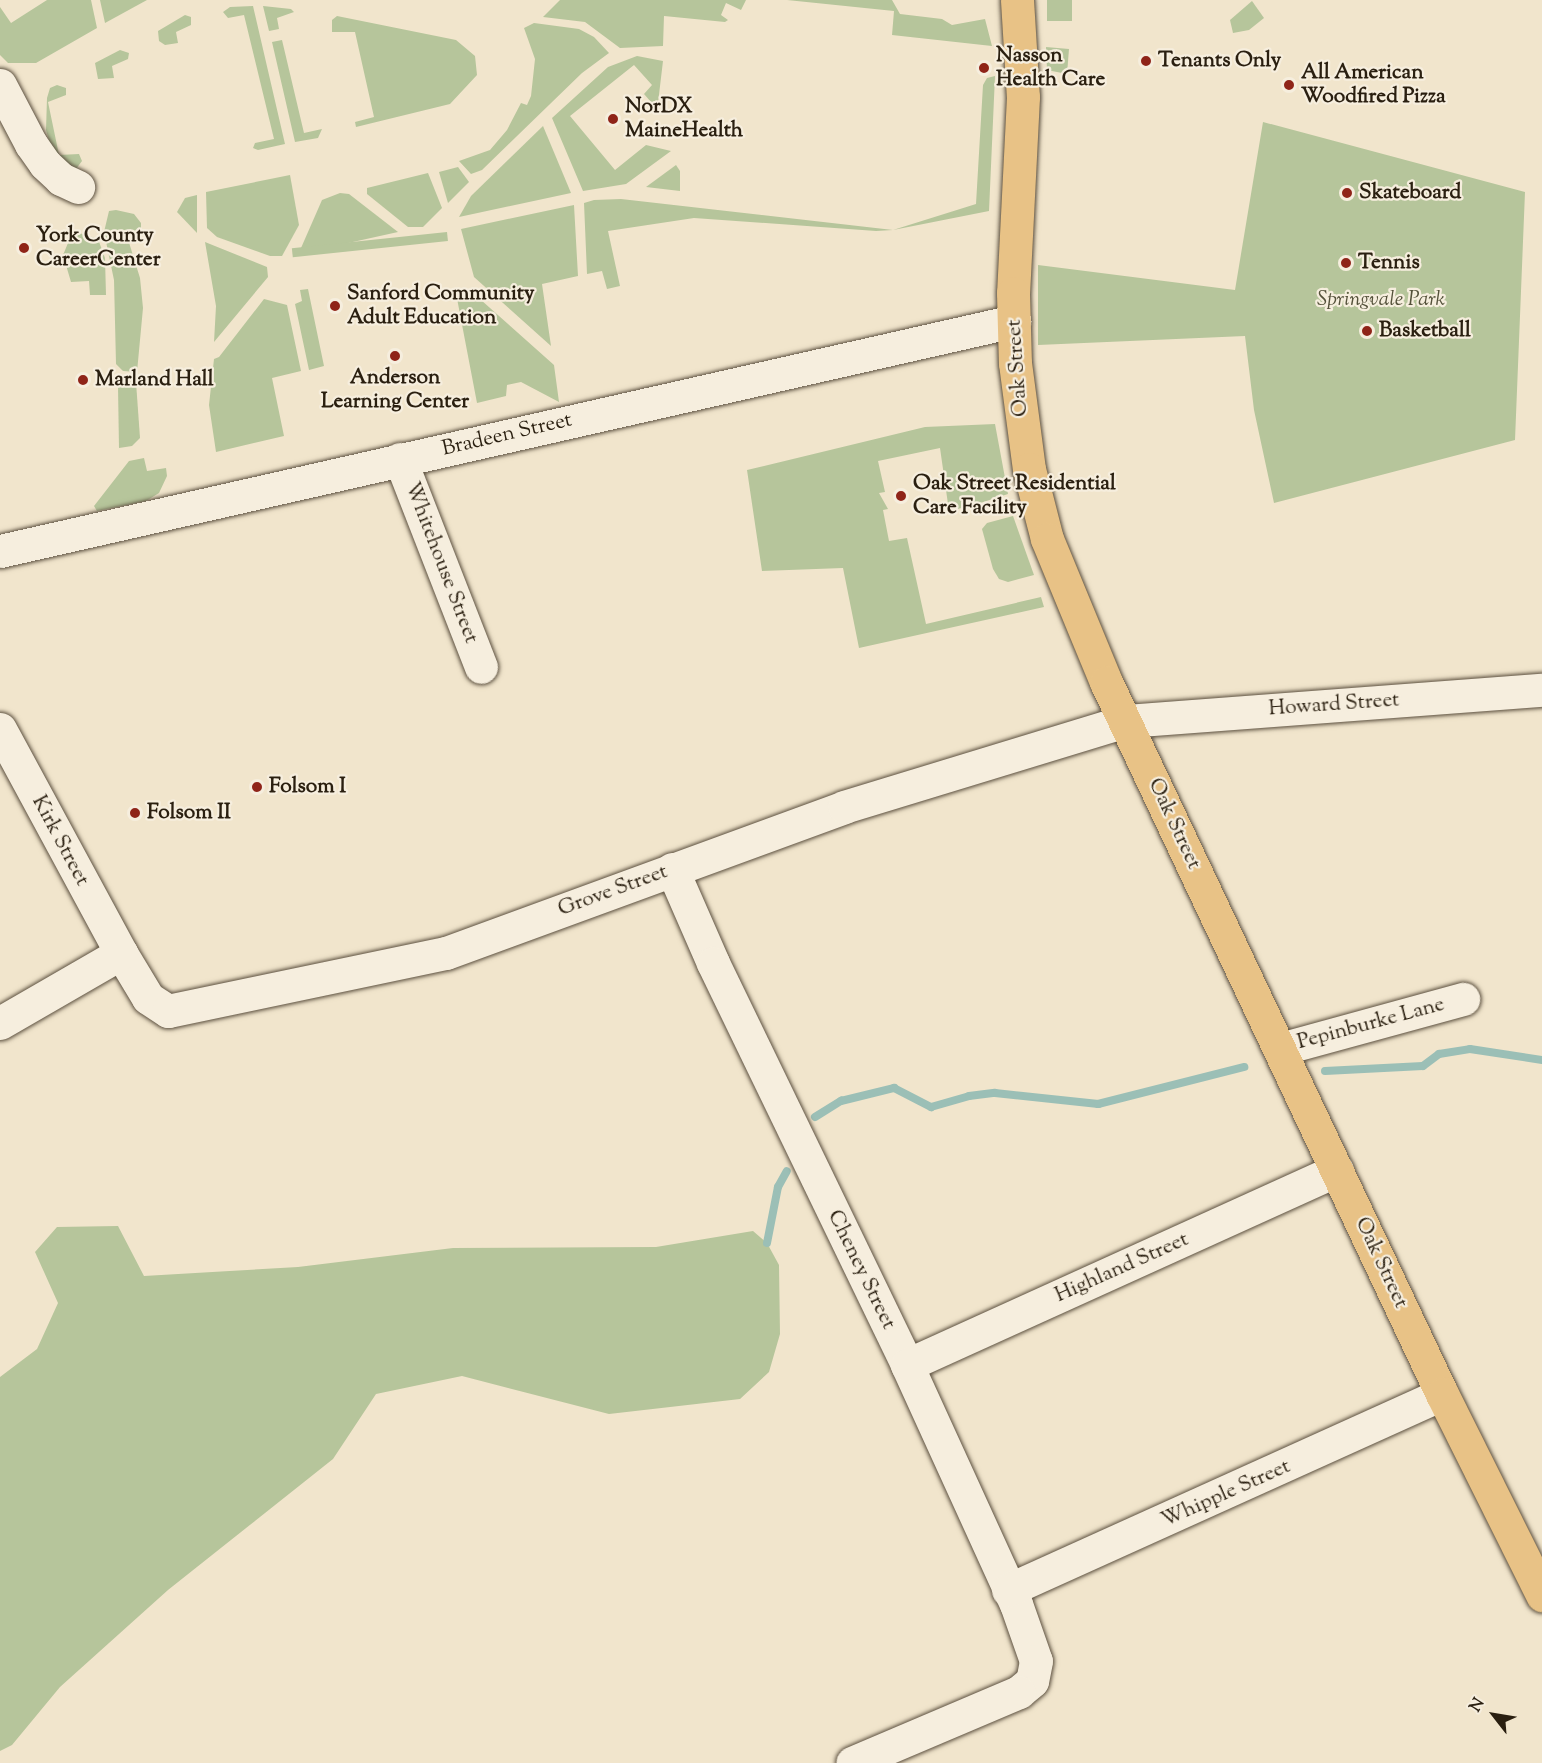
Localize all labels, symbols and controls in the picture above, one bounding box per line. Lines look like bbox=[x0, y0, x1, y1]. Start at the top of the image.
place label: Nasson Health Care bbox=[996, 43, 1105, 93]
place label: Tenants Only bbox=[1158, 48, 1281, 74]
marker: Tenants Only bbox=[1139, 54, 1153, 68]
place label: All American Woodfired Pizza bbox=[1301, 60, 1446, 110]
marker: Nasson Health Care bbox=[977, 61, 991, 75]
marker: All American Woodfired Pizza bbox=[1282, 78, 1296, 92]
place label: NorDX MaineHealth bbox=[625, 94, 743, 144]
marker: NorDX MaineHealth bbox=[606, 112, 620, 126]
place label: Skateboard bbox=[1359, 180, 1461, 206]
marker: Skateboard bbox=[1340, 186, 1354, 200]
place label: York County CareerCenter bbox=[36, 223, 161, 273]
marker: York County CareerCenter bbox=[17, 241, 31, 255]
place label: Tennis bbox=[1358, 250, 1420, 276]
marker: Tennis bbox=[1339, 256, 1353, 270]
place label: Sanford Community Adult Education bbox=[347, 281, 534, 331]
park label: Springvale Park bbox=[1317, 287, 1445, 313]
marker: Sanford Community Adult Education bbox=[328, 299, 342, 313]
street label: Oak Street bbox=[1002, 318, 1034, 418]
place label: Basketball bbox=[1379, 318, 1471, 344]
marker: Basketball bbox=[1360, 324, 1374, 338]
marker: Anderson Learning Center bbox=[388, 349, 402, 363]
place label: Anderson Learning Center bbox=[321, 365, 469, 415]
place label: Marland Hall bbox=[95, 367, 214, 393]
marker: Marland Hall bbox=[76, 373, 90, 387]
street label: Bradeen Street bbox=[439, 408, 575, 462]
place label: Oak Street Residential Care Facility bbox=[913, 471, 1116, 521]
street label: Whitehouse Street bbox=[399, 479, 483, 647]
marker: Oak Street Residential Care Facility bbox=[894, 489, 908, 503]
street label: Howard Street bbox=[1268, 688, 1400, 722]
place label: Folsom I bbox=[269, 774, 346, 800]
street label: Oak Street bbox=[1142, 774, 1206, 874]
marker: Folsom I bbox=[250, 780, 264, 794]
street label: Kirk Street bbox=[26, 791, 94, 891]
place label: Folsom II bbox=[147, 800, 231, 826]
marker: Folsom II bbox=[128, 806, 142, 820]
street label: Grove Street bbox=[555, 860, 671, 922]
street label: Pepinburke Lane bbox=[1295, 992, 1447, 1056]
street label: Cheney Street bbox=[821, 1206, 901, 1334]
street label: Oak Street bbox=[1349, 1213, 1413, 1313]
street label: Highland Street bbox=[1051, 1227, 1193, 1309]
street label: Whipple Street bbox=[1158, 1454, 1294, 1534]
north arrow bbox=[1464, 1685, 1524, 1745]
text: N bbox=[1465, 1694, 1491, 1717]

